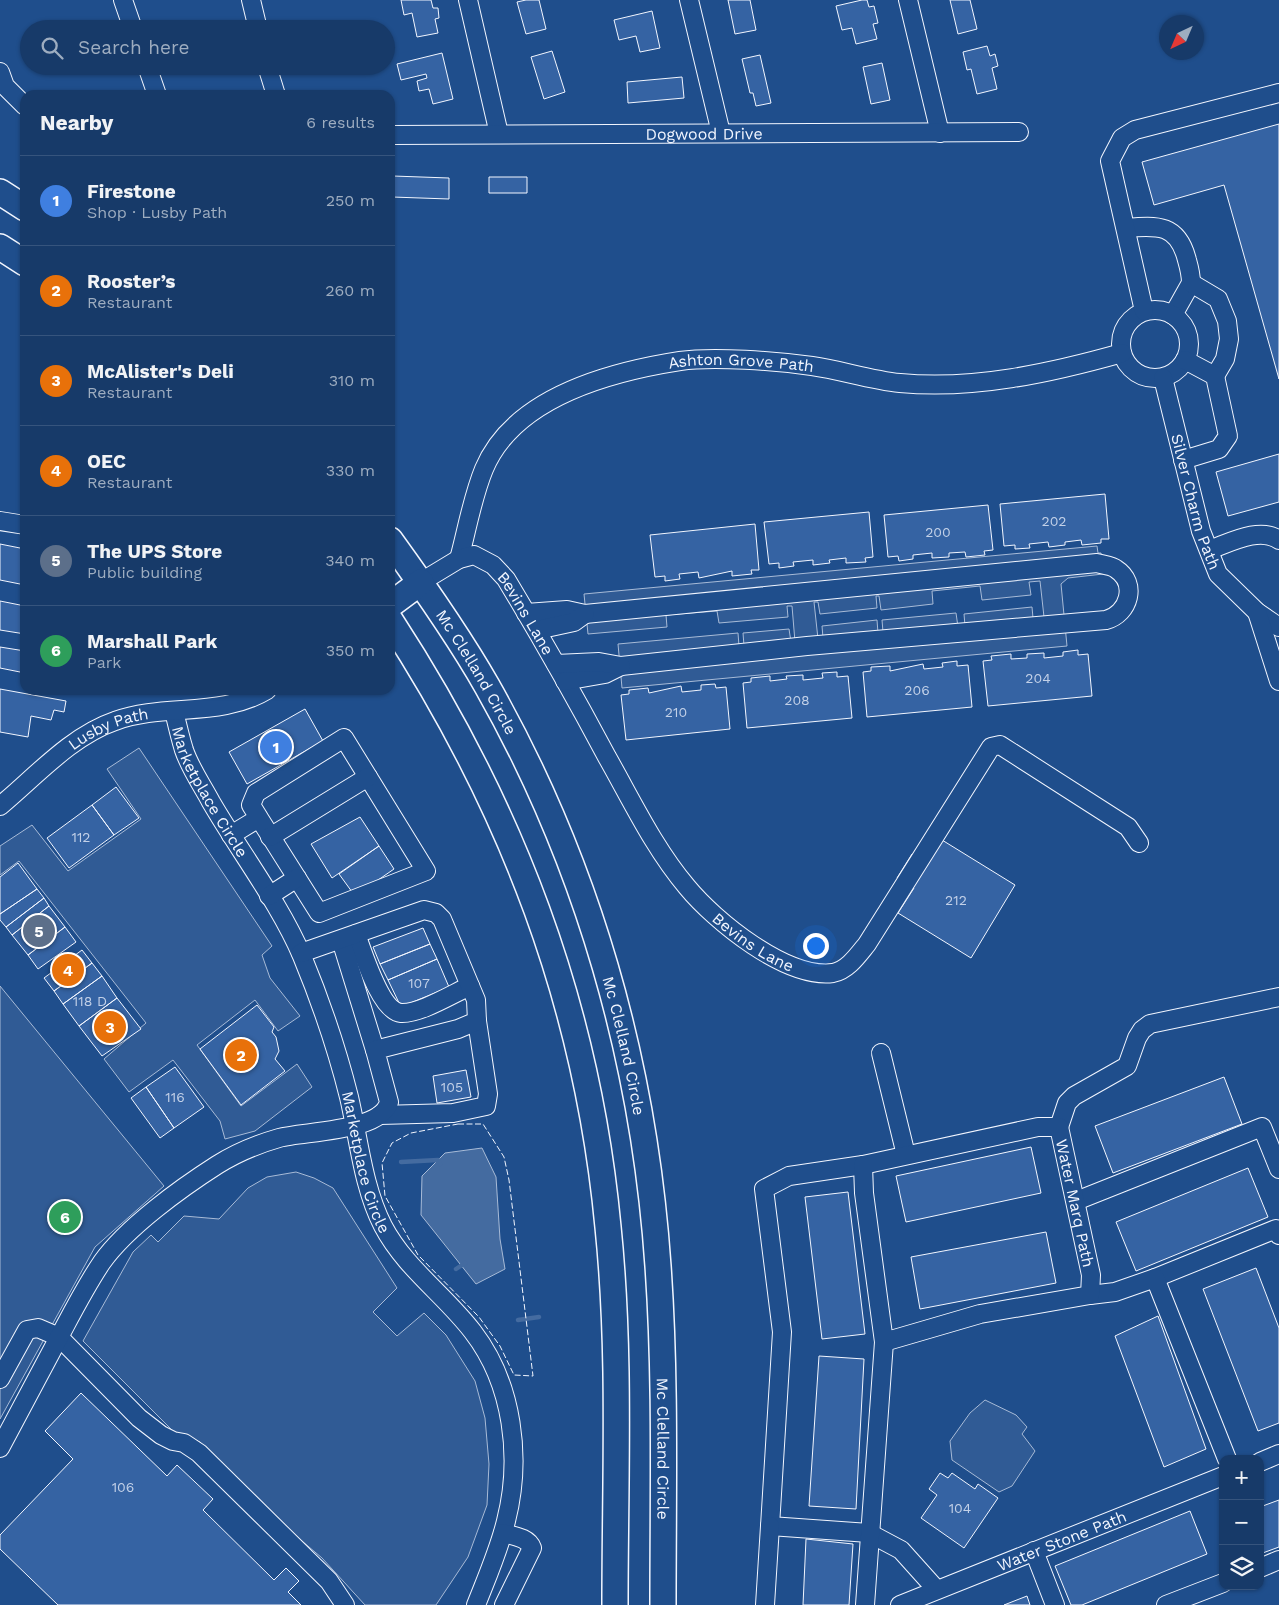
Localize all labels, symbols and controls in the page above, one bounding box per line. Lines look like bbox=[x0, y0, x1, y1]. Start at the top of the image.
north arrow bbox=[1159, 15, 1204, 60]
search box bbox=[20, 20, 395, 75]
icon: search bbox=[38, 34, 66, 62]
text: Search here bbox=[78, 36, 189, 59]
text: Nearby bbox=[40, 110, 113, 135]
text: 6 results bbox=[306, 113, 375, 132]
street label: Dogwood Drive bbox=[645, 124, 763, 143]
text: Firestone bbox=[87, 180, 176, 203]
text: 1 bbox=[53, 191, 59, 210]
text: 250 m bbox=[326, 191, 375, 210]
text: Shop · Lusby Path bbox=[87, 203, 227, 222]
text: Rooster’s bbox=[87, 270, 175, 293]
text: 2 bbox=[51, 281, 61, 300]
text: 260 m bbox=[325, 281, 375, 300]
text: Restaurant bbox=[87, 293, 173, 312]
street label: Ashton Grove Path bbox=[667, 349, 815, 376]
text: McAlister's Deli bbox=[87, 360, 234, 383]
text: 3 bbox=[51, 371, 61, 390]
text: 310 m bbox=[329, 371, 375, 390]
text: Restaurant bbox=[87, 383, 173, 402]
street label: Silver Charm Path bbox=[1168, 432, 1225, 572]
text: OEC bbox=[87, 450, 126, 473]
text: 4 bbox=[51, 461, 61, 480]
text: 330 m bbox=[326, 461, 375, 480]
text: Restaurant bbox=[87, 473, 173, 492]
house number: 202 bbox=[1041, 513, 1067, 529]
house number: 200 bbox=[925, 524, 951, 540]
text: The UPS Store bbox=[87, 540, 222, 563]
text: 5 bbox=[51, 551, 61, 570]
text: 340 m bbox=[325, 551, 375, 570]
text: Public building bbox=[87, 563, 202, 582]
street label: Bevins Lane bbox=[494, 567, 558, 658]
street label: Mc Clelland Circle bbox=[432, 606, 521, 738]
text: Marshall Park bbox=[87, 630, 217, 653]
text: 6 bbox=[51, 641, 61, 660]
text: 350 m bbox=[326, 641, 375, 660]
text: Park bbox=[87, 653, 121, 672]
house number: 204 bbox=[1025, 670, 1051, 686]
house number: 206 bbox=[904, 682, 930, 698]
house number: 208 bbox=[784, 692, 810, 708]
street label: Lusby Path bbox=[64, 704, 150, 754]
house number: 210 bbox=[665, 704, 687, 720]
street label: Marketplace Circle bbox=[168, 724, 252, 861]
pin: 1 bbox=[260, 728, 292, 766]
house number: 112 bbox=[71, 829, 91, 845]
house number: 212 bbox=[945, 892, 967, 908]
street label: Bevins Lane bbox=[709, 908, 797, 975]
pin: 5 bbox=[23, 912, 55, 950]
your location bbox=[803, 933, 829, 959]
pin: 4 bbox=[52, 951, 84, 989]
street label: Mc Clelland Circle bbox=[599, 974, 649, 1117]
house number: 107 bbox=[408, 975, 430, 991]
house number: 118 D bbox=[73, 993, 107, 1009]
pin: 3 bbox=[94, 1008, 126, 1046]
pin: 2 bbox=[225, 1036, 257, 1074]
house number: 105 bbox=[441, 1079, 463, 1095]
house number: 116 bbox=[165, 1089, 185, 1105]
street label: Marketplace Circle bbox=[338, 1089, 394, 1236]
street label: Water Marq Path bbox=[1052, 1137, 1099, 1269]
pin: 6 bbox=[49, 1198, 81, 1236]
street label: Mc Clelland Circle bbox=[653, 1378, 673, 1520]
map controls bbox=[1219, 1455, 1264, 1590]
button: + bbox=[1219, 1455, 1264, 1500]
house number: 106 bbox=[112, 1479, 134, 1495]
house number: 104 bbox=[949, 1500, 971, 1516]
button: − bbox=[1219, 1500, 1264, 1545]
street label: Water Stone Path bbox=[994, 1506, 1129, 1575]
button: layers bbox=[1219, 1545, 1264, 1590]

